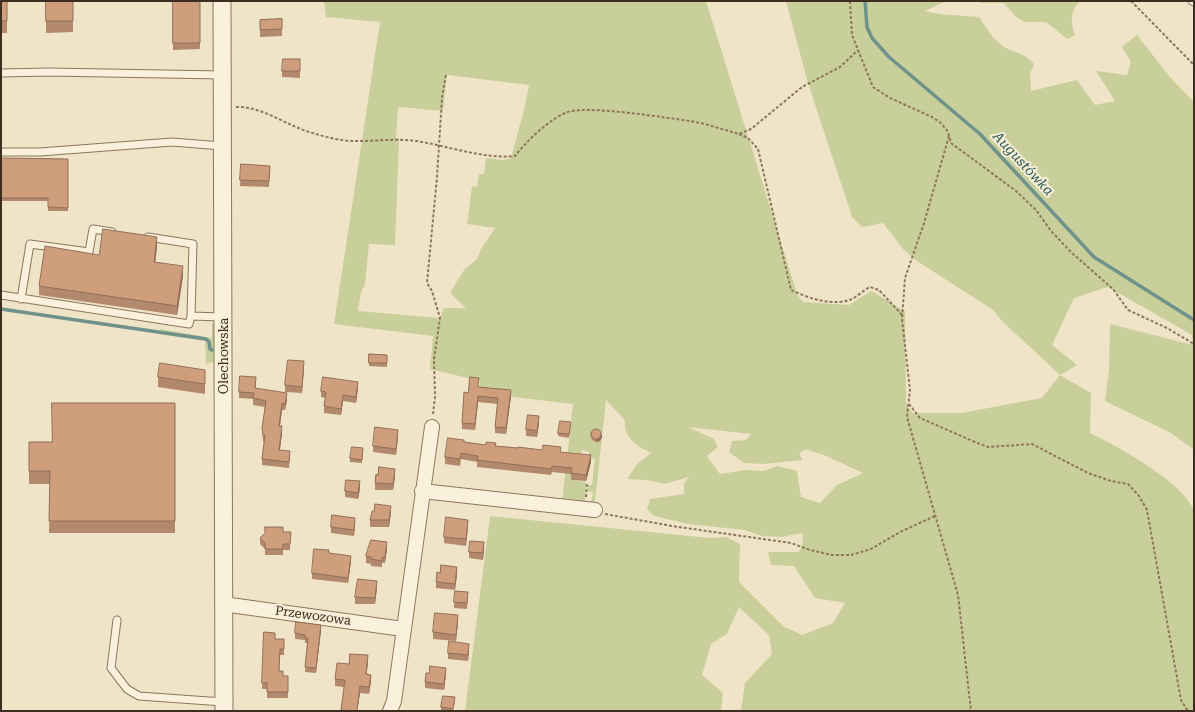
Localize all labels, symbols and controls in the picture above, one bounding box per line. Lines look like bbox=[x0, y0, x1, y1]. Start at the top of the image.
water label: Augustówka bbox=[989, 129, 1057, 199]
street label: Olechowska bbox=[216, 318, 232, 394]
street label: Przewozowa bbox=[274, 603, 352, 629]

